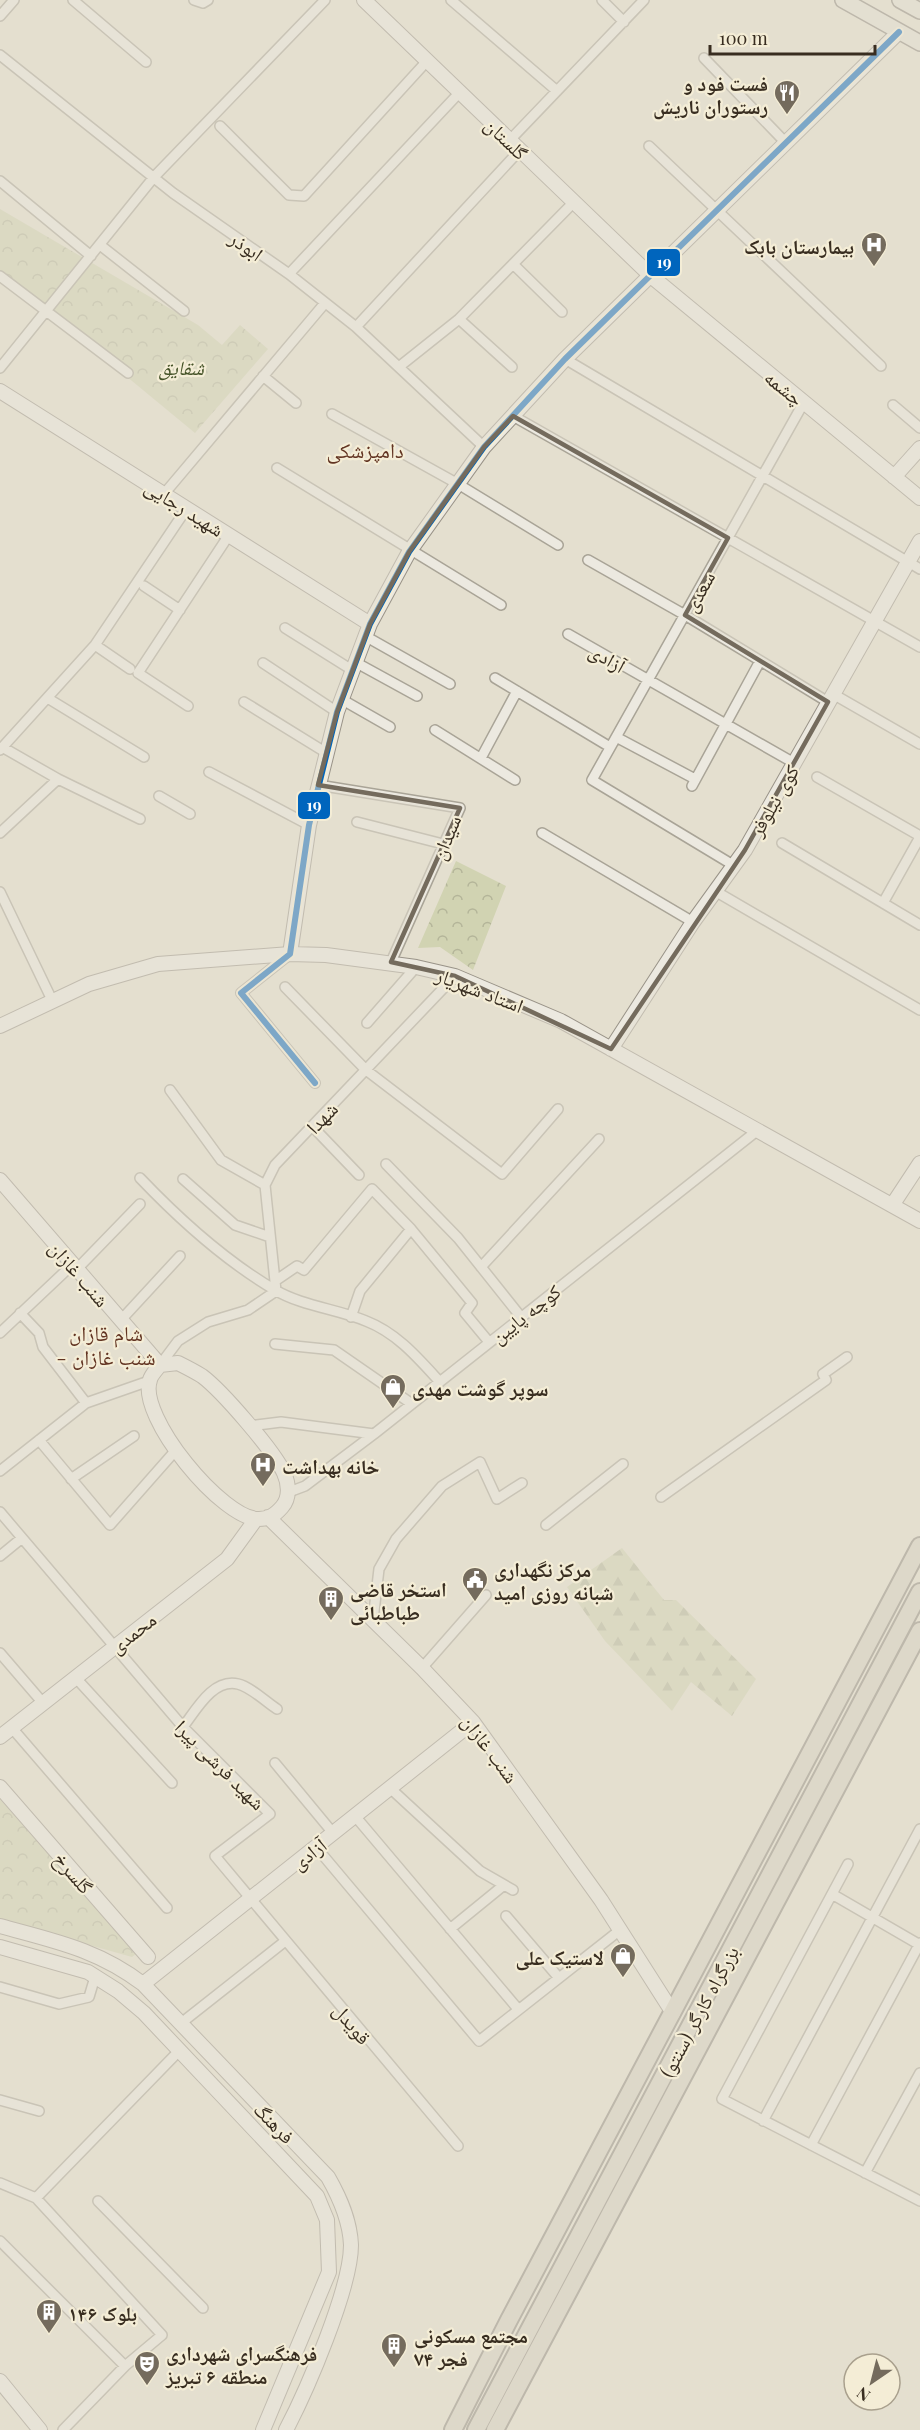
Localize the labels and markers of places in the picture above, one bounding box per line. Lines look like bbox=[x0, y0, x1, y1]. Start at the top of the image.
place label: فست فود و رستوران ناریش bbox=[653, 69, 768, 120]
restaurant icon: فست فود و رستوران ناریش bbox=[772, 78, 802, 116]
hospital icon: بیمارستان بابک bbox=[859, 230, 889, 268]
place label: بیمارستان بابک bbox=[744, 232, 854, 259]
shop icon: سوپر گوشت مهدی bbox=[378, 1372, 408, 1410]
place label: سوپر گوشت مهدی bbox=[412, 1374, 549, 1401]
hospital icon: خانه بهداشت bbox=[248, 1450, 278, 1488]
place label: خانه بهداشت bbox=[282, 1452, 379, 1479]
place label: مرکز نگهداری شبانه روزی امید bbox=[494, 1555, 614, 1605]
public building icon: مرکز نگهداری شبانه روزی امید bbox=[460, 1565, 490, 1603]
place label: استخر قاضی طباطبائی bbox=[350, 1575, 447, 1626]
building icon: استخر قاضی طباطبائی bbox=[316, 1584, 346, 1622]
shop icon: لاستیک علی bbox=[608, 1941, 638, 1979]
place label: لاستیک علی bbox=[516, 1943, 604, 1971]
building icon: بلوک ۱۴۶ bbox=[34, 2297, 64, 2335]
place label: بلوک ۱۴۶ bbox=[68, 2299, 137, 2326]
place label: مجتمع مسکونی فجر ۷۴ bbox=[414, 2321, 528, 2371]
building icon: مجتمع مسکونی فجر ۷۴ bbox=[379, 2331, 409, 2369]
place label: فرهنگسرای شهرداری منطقه ۶ تبریز bbox=[165, 2339, 317, 2389]
theatre icon: فرهنگسرای شهرداری منطقه ۶ تبریز bbox=[132, 2349, 162, 2387]

